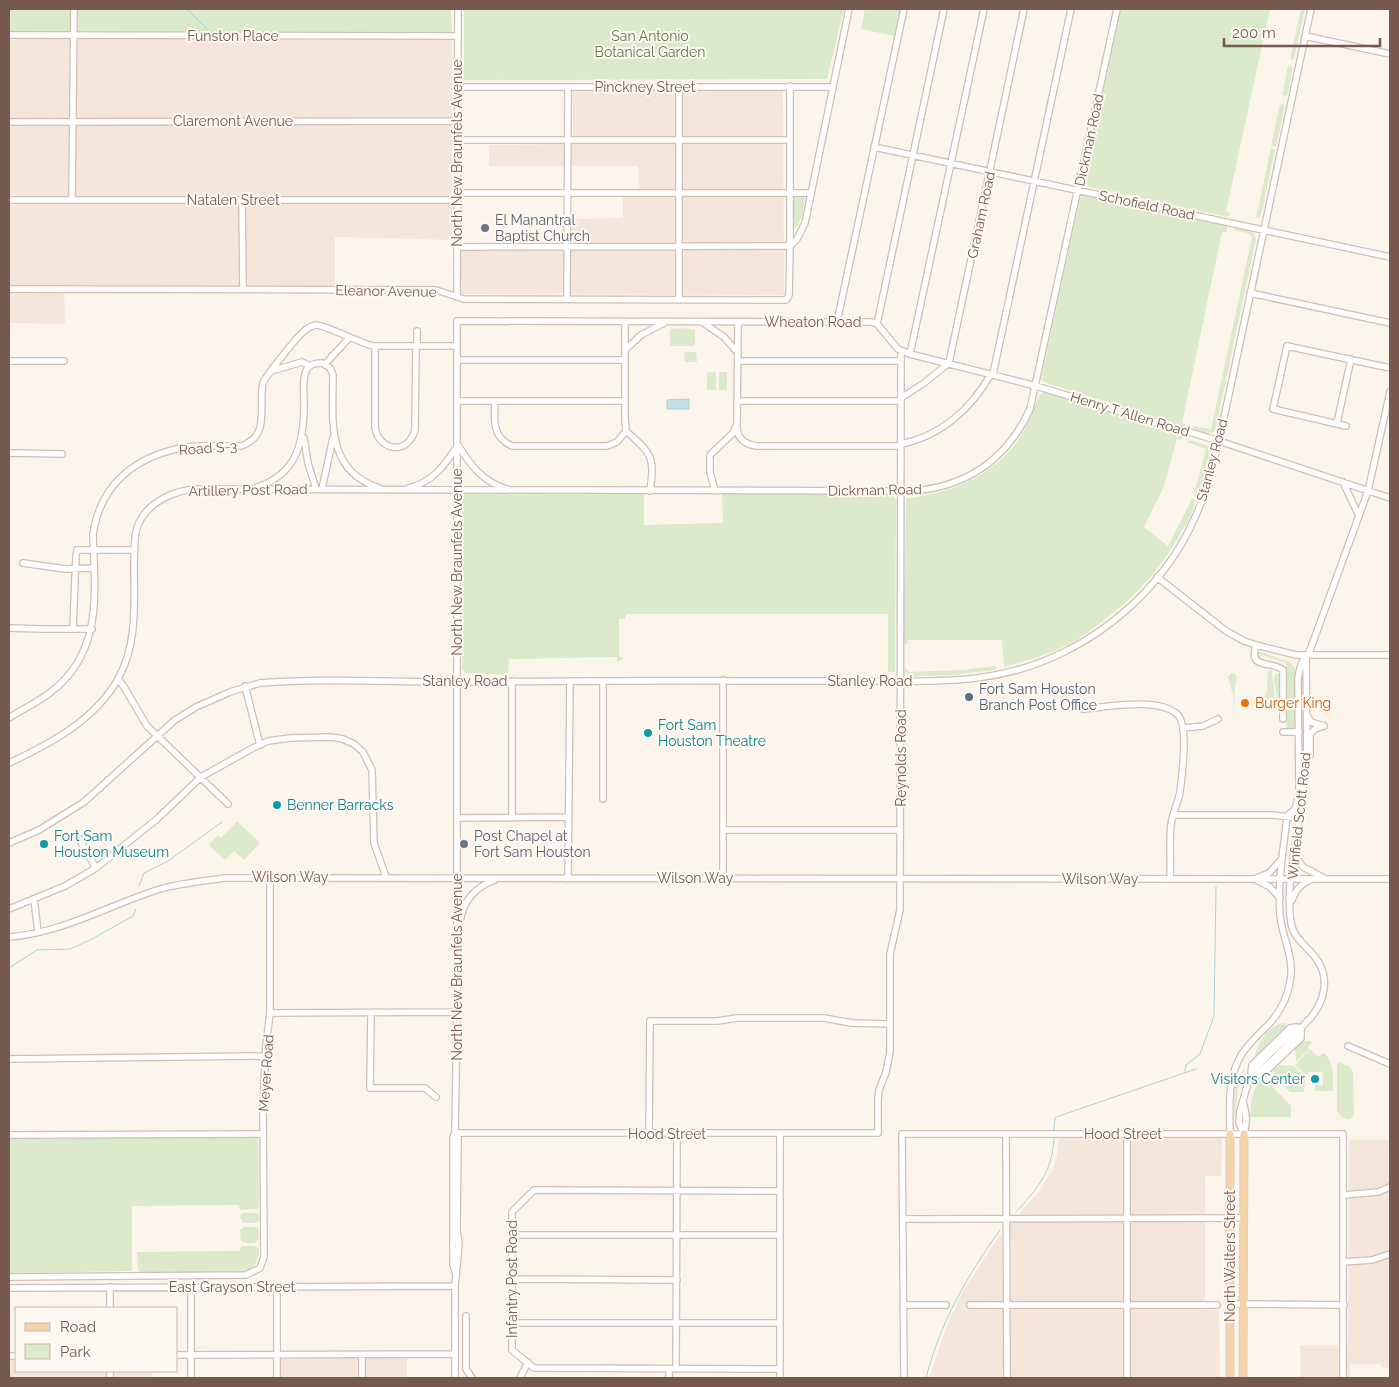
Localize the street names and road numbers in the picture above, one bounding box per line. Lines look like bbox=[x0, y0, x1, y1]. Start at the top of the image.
street label: Funston Place bbox=[187, 28, 279, 44]
street label: North New Braunfels Avenue bbox=[449, 59, 465, 247]
street label: Pinckney Street bbox=[595, 79, 696, 95]
street label: Dickman Road bbox=[1071, 92, 1107, 188]
street label: Claremont Avenue bbox=[173, 113, 293, 129]
street label: Graham Road bbox=[964, 170, 998, 260]
street label: Schofield Road bbox=[1098, 187, 1196, 223]
street label: Natalen Street bbox=[186, 192, 280, 208]
street label: Eleanor Avenue bbox=[335, 282, 437, 300]
street label: Wheaton Road bbox=[765, 314, 861, 330]
street label: Henry T Allen Road bbox=[1068, 388, 1192, 440]
street label: Stanley Road bbox=[1193, 417, 1231, 503]
street label: Road S-3 bbox=[178, 438, 238, 458]
street label: North New Braunfels Avenue bbox=[449, 468, 465, 656]
street label: Artillery Post Road bbox=[188, 481, 308, 499]
street label: Dickman Road bbox=[828, 481, 922, 499]
street label: Stanley Road bbox=[422, 673, 508, 689]
street label: Stanley Road bbox=[827, 673, 913, 689]
street label: Reynolds Road bbox=[893, 709, 909, 807]
street label: Winfield Scott Road bbox=[1284, 752, 1314, 880]
street label: Wilson Way bbox=[252, 869, 329, 885]
street label: Wilson Way bbox=[657, 870, 734, 886]
street label: Wilson Way bbox=[1062, 871, 1139, 887]
street label: North New Braunfels Avenue bbox=[449, 873, 465, 1061]
street label: Meyer Road bbox=[255, 1034, 277, 1112]
street label: Hood Street bbox=[628, 1126, 706, 1142]
street label: Hood Street bbox=[1084, 1126, 1162, 1142]
street label: North Walters Street bbox=[1222, 1190, 1238, 1322]
street label: Infantry Post Road bbox=[504, 1220, 520, 1338]
street label: East Grayson Street bbox=[169, 1279, 296, 1295]

